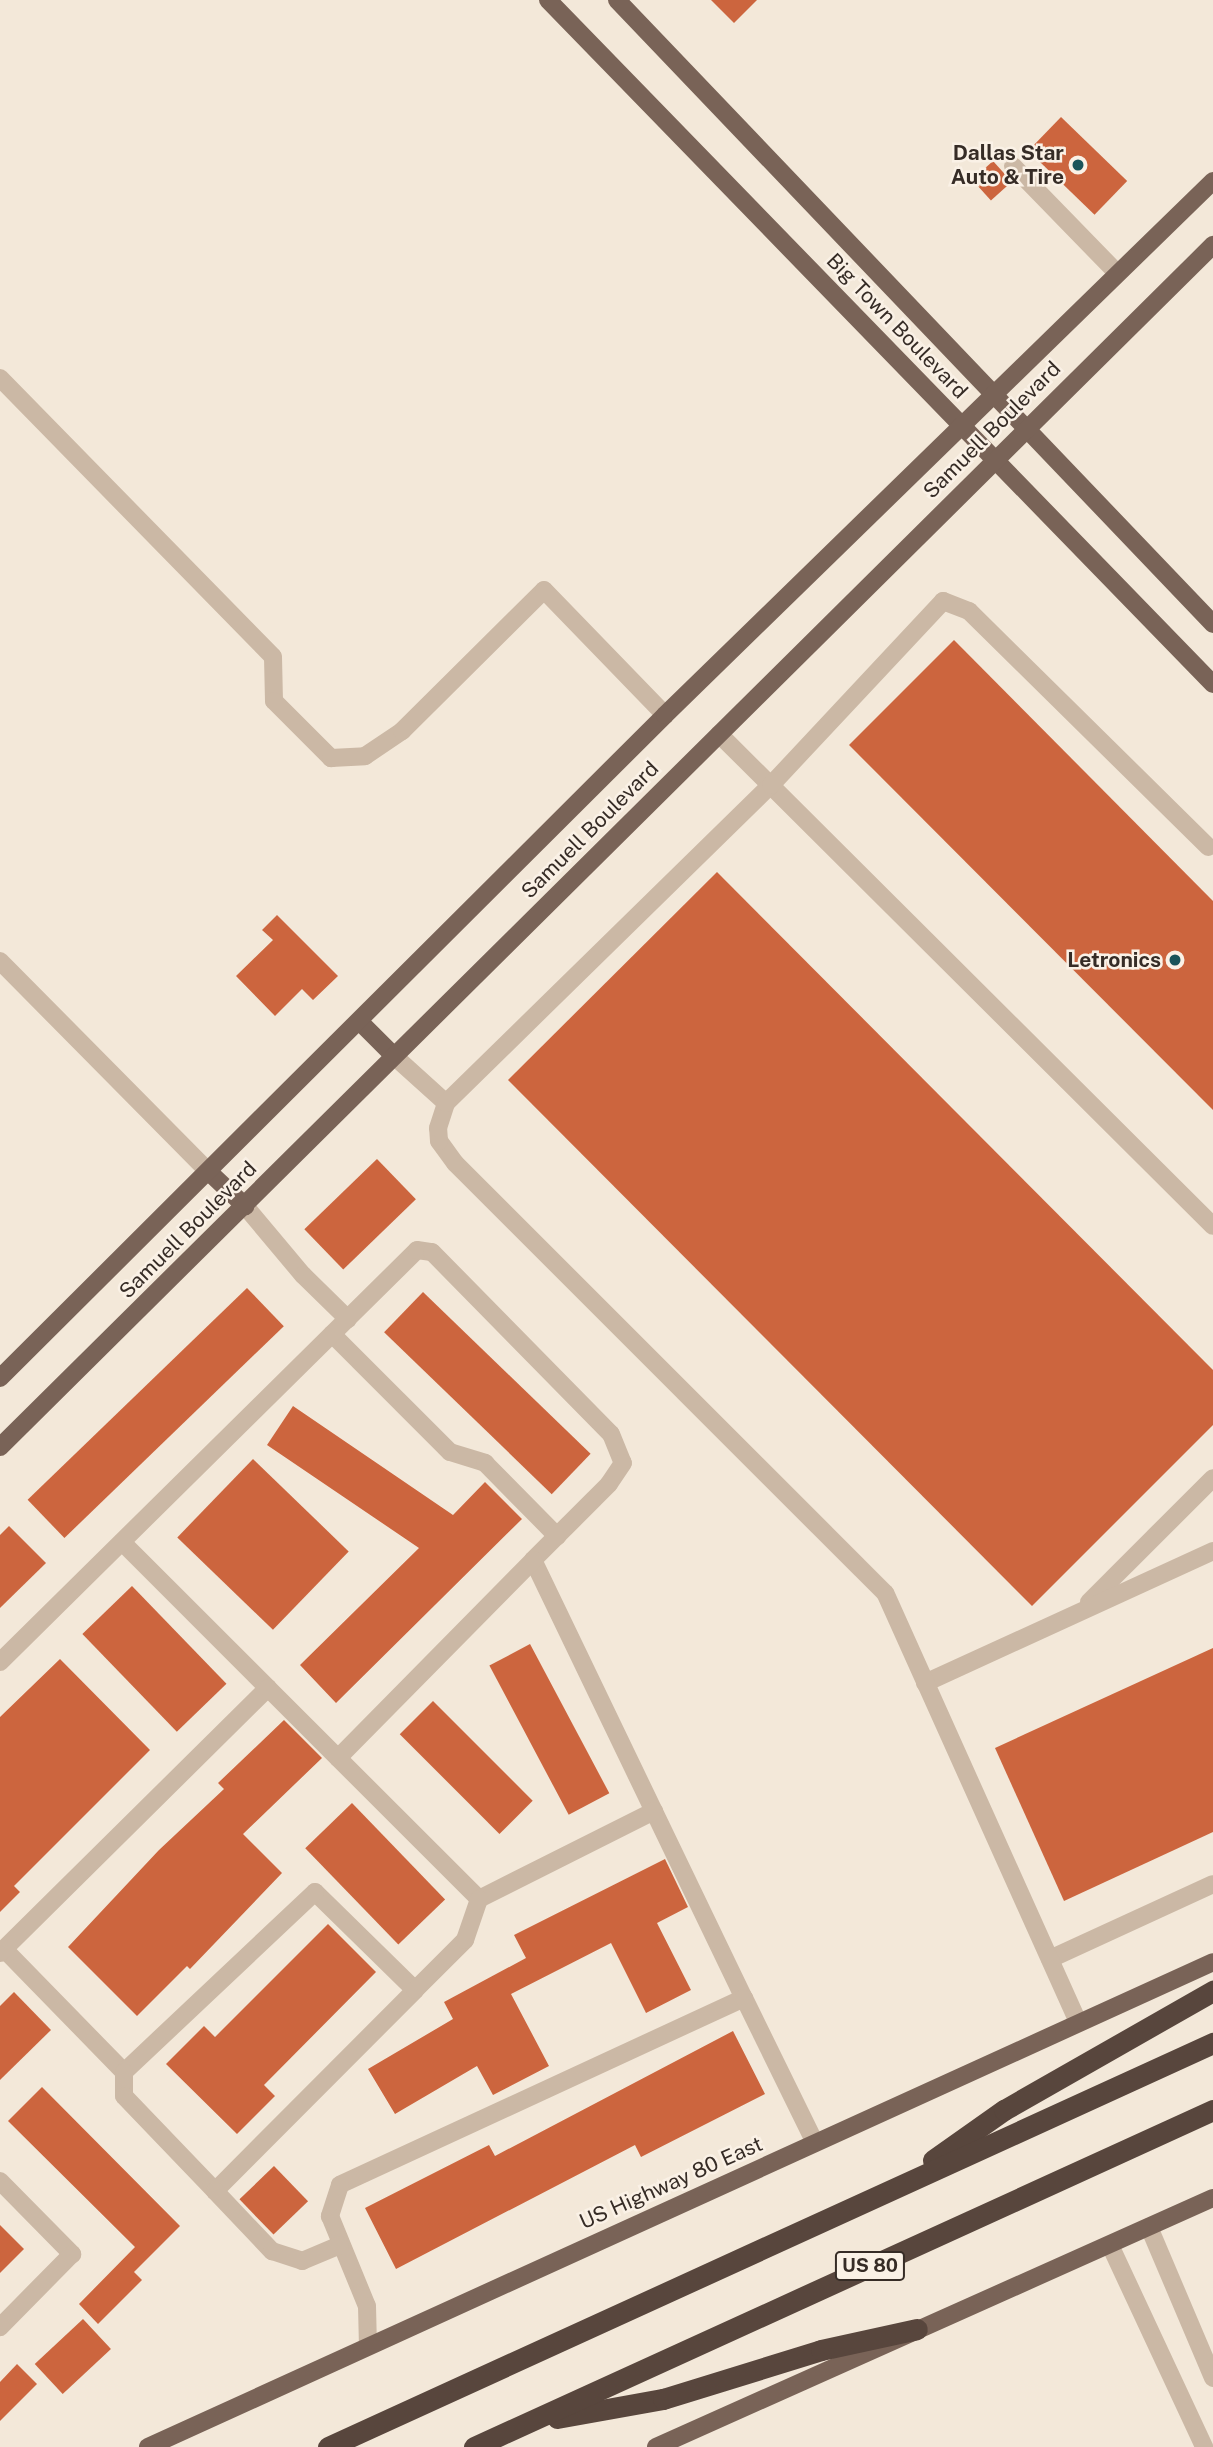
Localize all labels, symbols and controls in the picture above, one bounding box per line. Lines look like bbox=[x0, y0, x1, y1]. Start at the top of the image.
place label: Dallas Star Auto & Tire bbox=[951, 140, 1064, 190]
marker: Dallas Star Auto & Tire bbox=[1070, 157, 1086, 173]
street label: Big Town Boulevard bbox=[821, 248, 973, 404]
street label: Samuell Boulevard bbox=[918, 356, 1066, 504]
street label: Samuell Boulevard bbox=[516, 756, 664, 904]
place label: Letronics bbox=[1067, 947, 1161, 973]
marker: Letronics bbox=[1167, 952, 1183, 968]
street label: Samuell Boulevard bbox=[114, 1156, 262, 1304]
street label: US Highway 80 East bbox=[575, 2131, 767, 2235]
road number: US 80 bbox=[833, 2250, 907, 2282]

